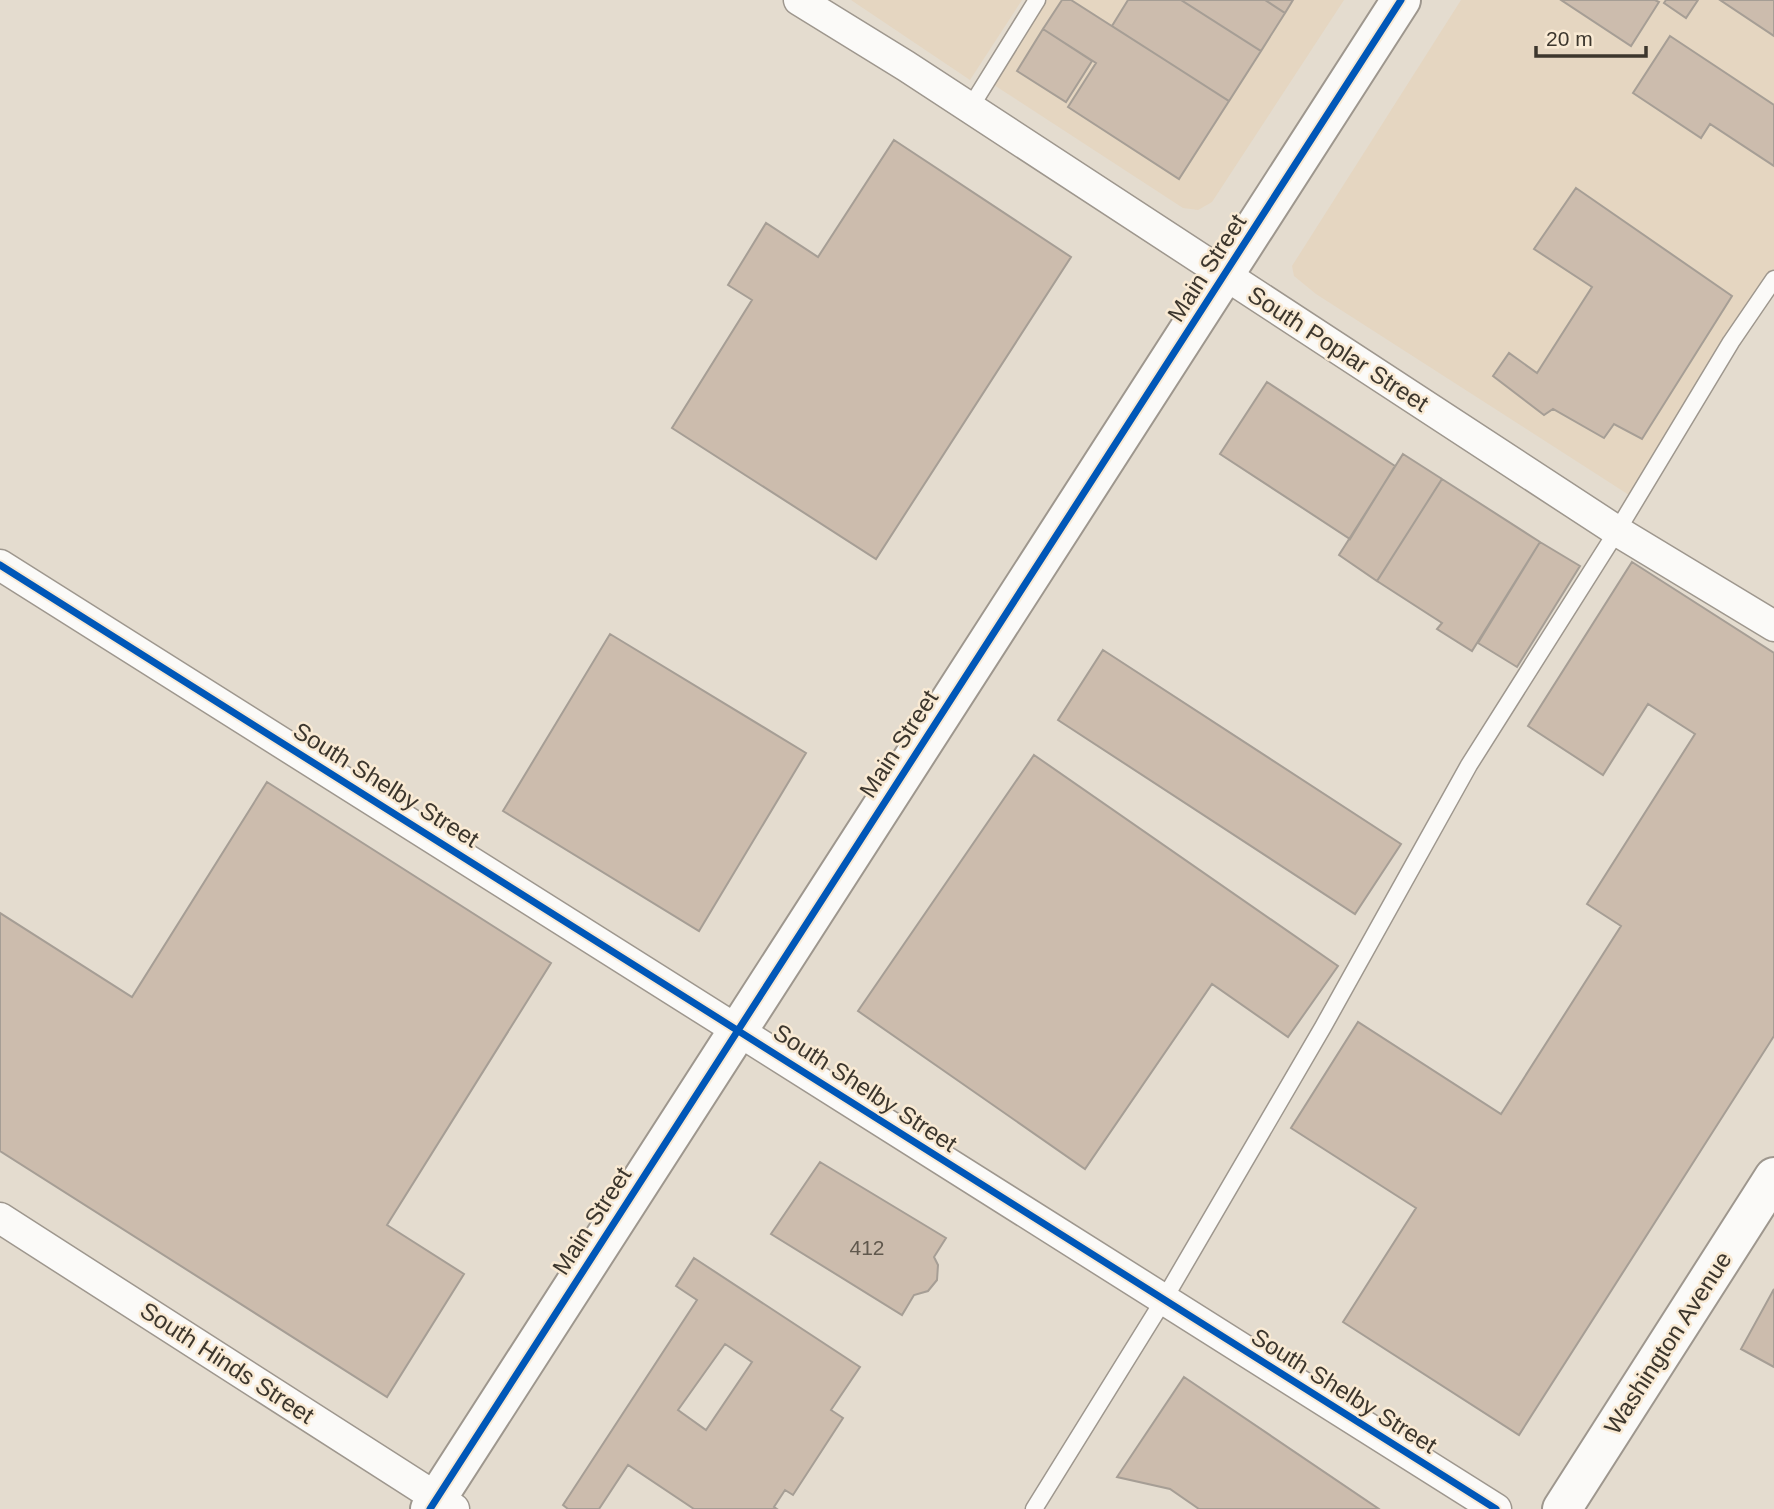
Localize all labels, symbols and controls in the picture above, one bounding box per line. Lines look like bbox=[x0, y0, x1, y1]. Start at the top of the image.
scale bar bbox=[1536, 14, 1646, 58]
text: 20 m bbox=[1546, 27, 1593, 50]
street label: Main Street bbox=[1162, 209, 1252, 327]
street label: South Poplar Street bbox=[1243, 280, 1434, 417]
street label: Main Street bbox=[854, 685, 944, 803]
street label: South Shelby Street bbox=[289, 717, 484, 853]
street label: South Shelby Street bbox=[768, 1018, 962, 1157]
street label: Main Street bbox=[547, 1162, 637, 1280]
house number: 412 bbox=[849, 1236, 885, 1259]
street label: Washington Avenue bbox=[1598, 1246, 1737, 1439]
street label: South Hinds Street bbox=[135, 1296, 319, 1429]
street label: South Shelby Street bbox=[1247, 1323, 1442, 1459]

